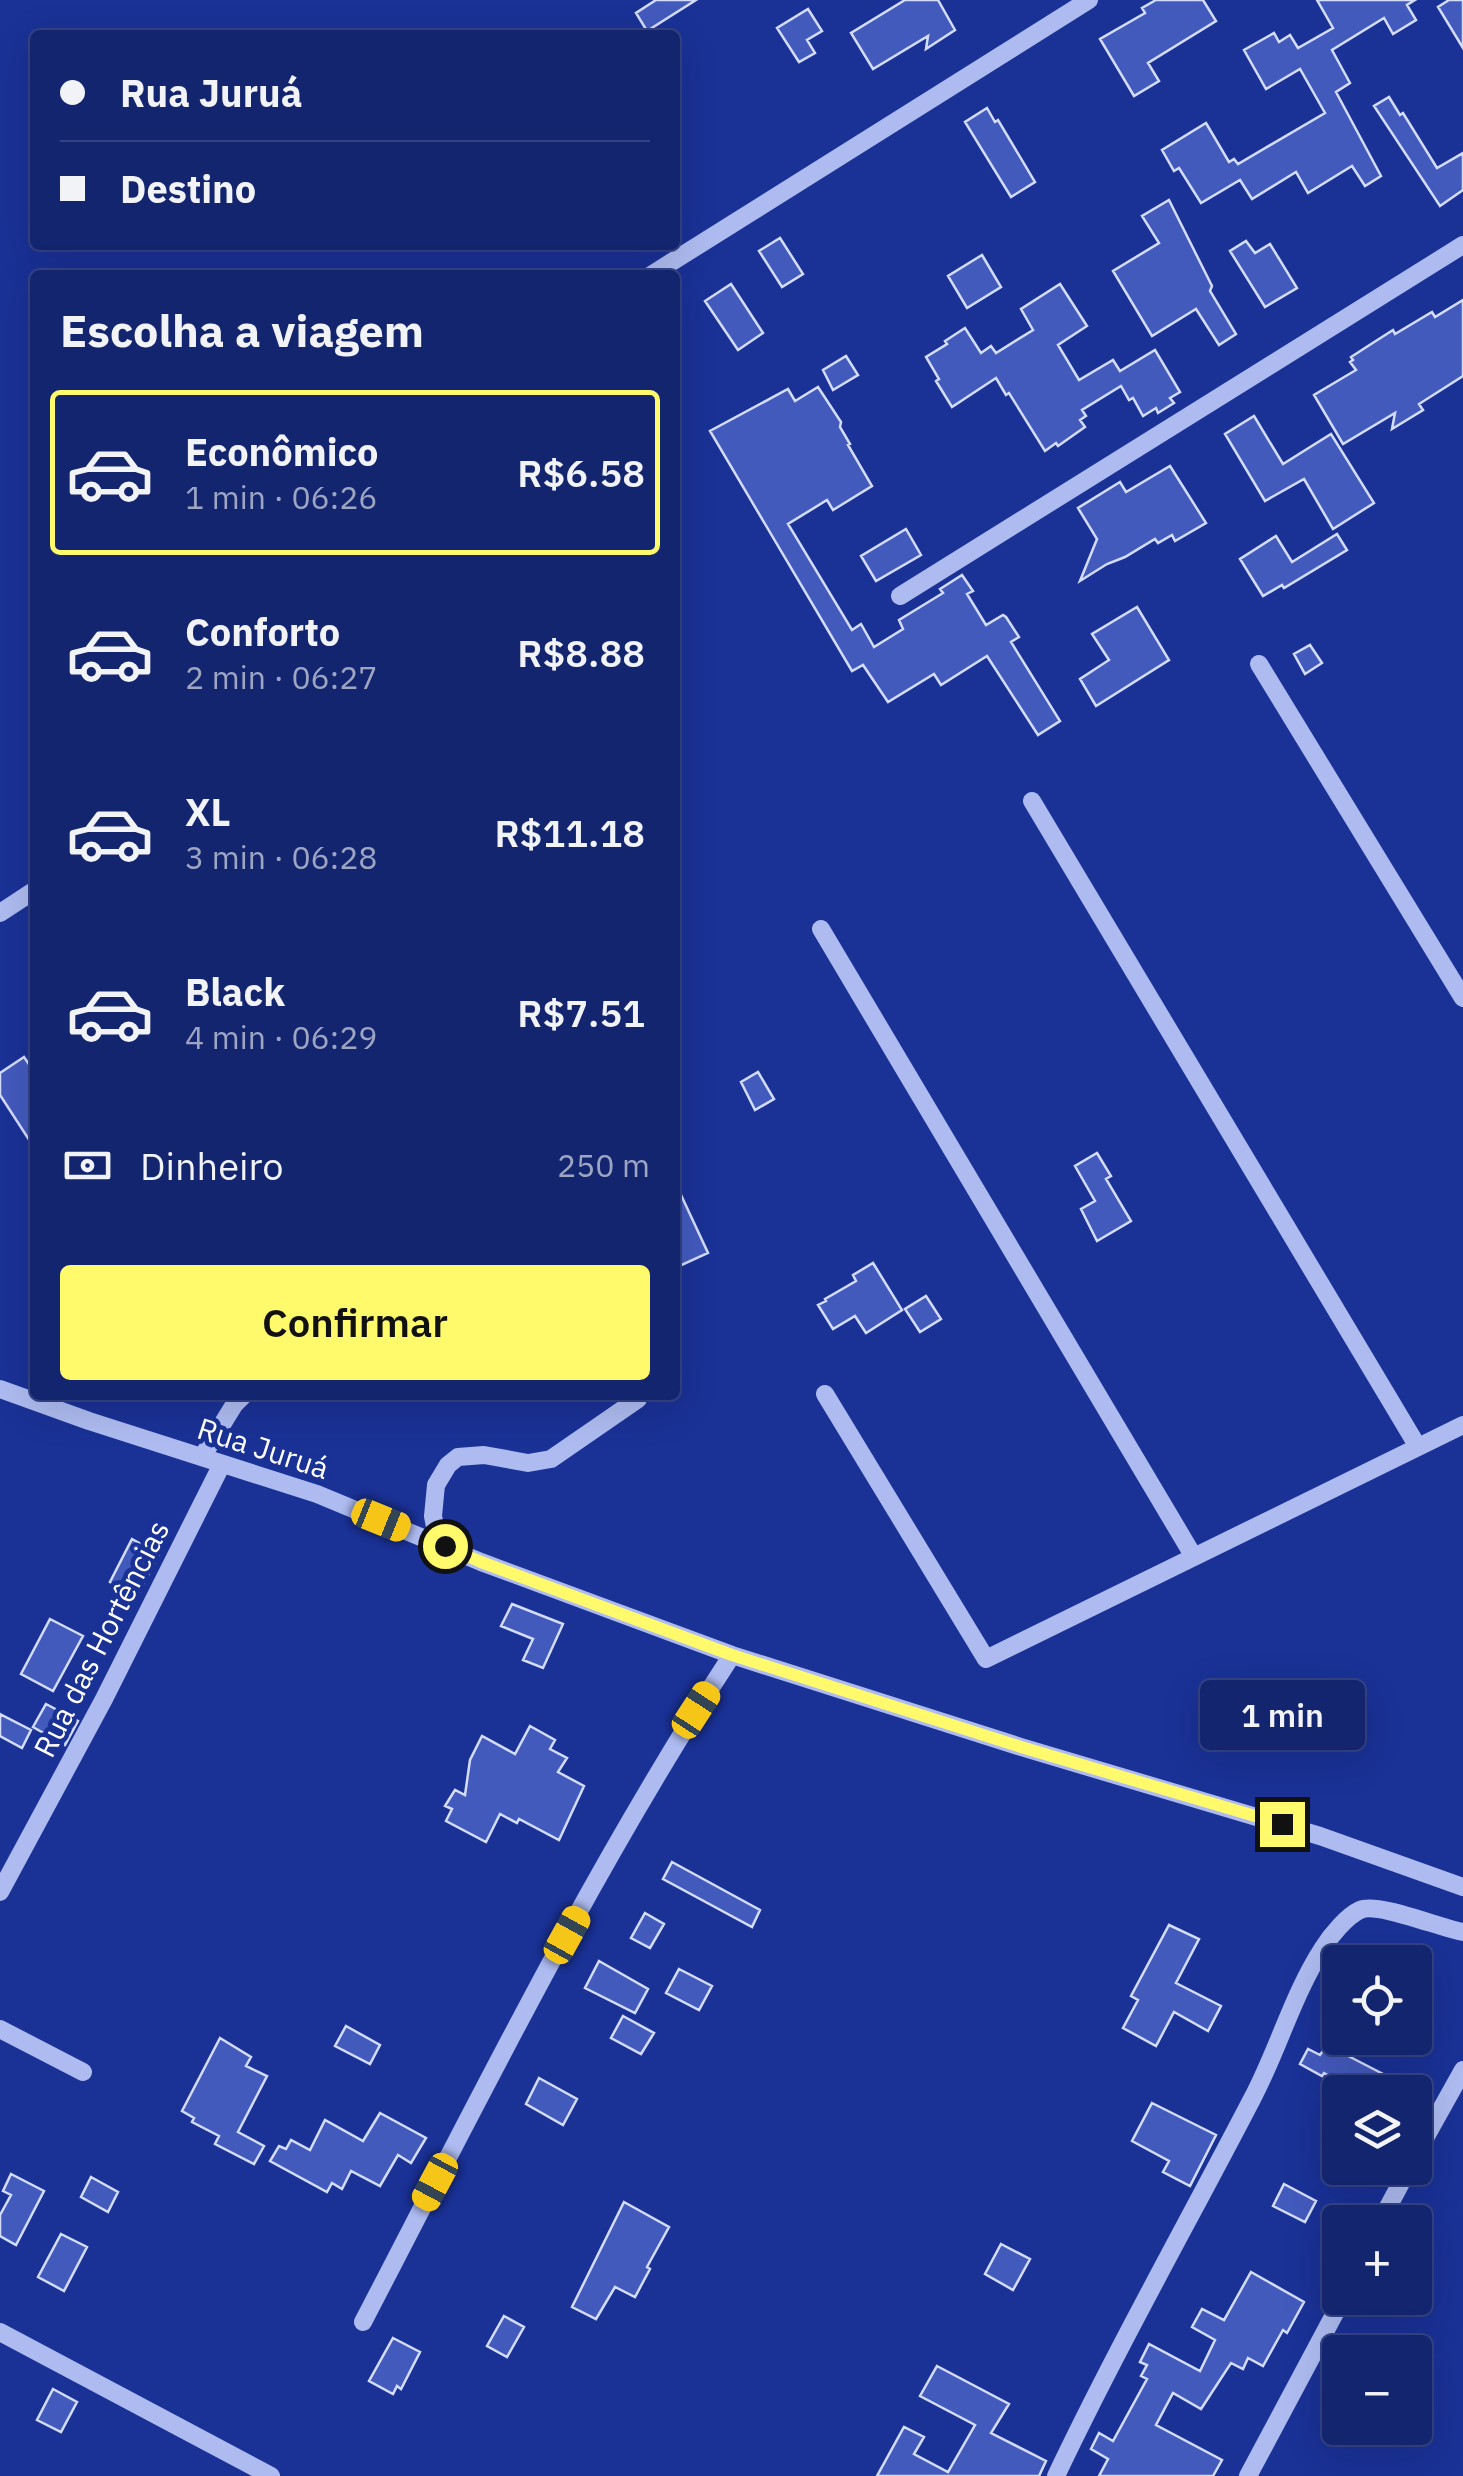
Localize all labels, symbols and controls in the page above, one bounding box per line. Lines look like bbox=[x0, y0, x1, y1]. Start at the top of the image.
text: Rua Juruá bbox=[120, 68, 302, 117]
text: Destino bbox=[120, 164, 256, 213]
text: Escolha a viagem bbox=[60, 301, 424, 359]
text: Econômico bbox=[185, 427, 378, 476]
icon: car bbox=[65, 428, 155, 518]
text: R$6.58 bbox=[517, 448, 645, 497]
text: 1 min · 06:26 bbox=[185, 476, 378, 518]
text: Conforto bbox=[185, 607, 340, 656]
icon: car bbox=[65, 608, 155, 698]
text: R$8.88 bbox=[517, 628, 645, 677]
text: 2 min · 06:27 bbox=[185, 656, 378, 698]
text: XL bbox=[185, 787, 231, 836]
icon: car bbox=[65, 788, 155, 878]
text: R$11.18 bbox=[494, 808, 645, 857]
text: 3 min · 06:28 bbox=[185, 836, 378, 878]
text: Black bbox=[185, 967, 285, 1016]
icon: car bbox=[65, 968, 155, 1058]
text: R$7.51 bbox=[517, 988, 645, 1037]
text: 4 min · 06:29 bbox=[185, 1016, 378, 1058]
icon: cash bbox=[60, 1138, 115, 1193]
text: Dinheiro bbox=[140, 1141, 284, 1190]
text: 250 m bbox=[557, 1144, 650, 1186]
button: Confirmar bbox=[60, 1265, 650, 1380]
street label: Rua Juruá bbox=[193, 1408, 334, 1487]
car bbox=[348, 1495, 414, 1545]
street label: Rua das Hortências bbox=[24, 1513, 177, 1763]
route start bbox=[423, 1524, 468, 1569]
car bbox=[667, 1677, 725, 1743]
callout: 1 min bbox=[1200, 1679, 1364, 1749]
text: 1 min bbox=[1241, 1694, 1324, 1736]
route end bbox=[1260, 1802, 1305, 1847]
car bbox=[539, 1901, 595, 1969]
map controls bbox=[1322, 1945, 1432, 2445]
button: locate bbox=[1322, 1945, 1432, 2055]
button: layers bbox=[1322, 2075, 1432, 2185]
car bbox=[408, 2148, 462, 2216]
button: + bbox=[1322, 2205, 1432, 2315]
button: − bbox=[1322, 2335, 1432, 2445]

